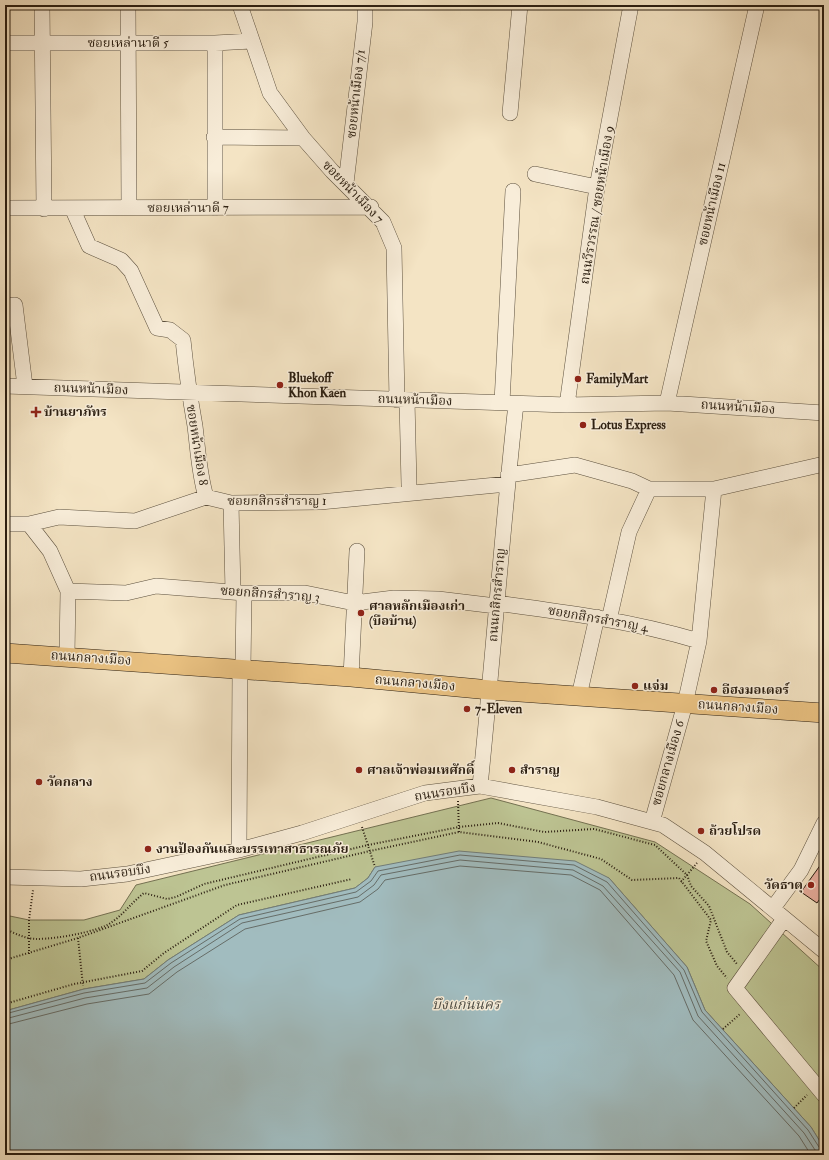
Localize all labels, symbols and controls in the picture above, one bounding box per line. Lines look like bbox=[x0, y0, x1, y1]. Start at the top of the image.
street label: ซอยเหล่านาดี 5 bbox=[87, 35, 169, 51]
street label: ซอยหน้าเมือง 7/1 bbox=[343, 48, 369, 139]
street label: ถนนวีรวรรณ / ซอยหน้าเมือง 9 bbox=[577, 125, 617, 285]
street label: ซอยหน้าเมือง 7 bbox=[319, 157, 387, 227]
street label: ซอยหน้าเมือง 11 bbox=[695, 161, 729, 247]
street label: ซอยเหล่านาดี 7 bbox=[147, 200, 229, 216]
place label: Bluekoff Khon Kaen bbox=[288, 370, 346, 401]
place label: FamilyMart bbox=[586, 371, 649, 388]
marker: FamilyMart bbox=[573, 374, 583, 384]
street label: ถนนหน้าเมือง bbox=[53, 380, 129, 398]
marker: Bluekoff Khon Kaen bbox=[275, 380, 285, 390]
street label: ถนนหน้าเมือง bbox=[377, 391, 453, 409]
street label: ถนนหน้าเมือง bbox=[700, 396, 776, 418]
street label: ซอยหน้าเมือง 8 bbox=[183, 403, 211, 487]
place label: บ้านยาภัทร bbox=[44, 404, 107, 420]
marker: บ้านยาภัทร bbox=[31, 407, 41, 417]
place label: Lotus Express bbox=[591, 417, 666, 434]
marker: Lotus Express bbox=[578, 420, 588, 430]
street label: ซอยกสิกรสำราญ 1 bbox=[227, 493, 327, 509]
street label: ถนนกสิกรสำราญ bbox=[485, 547, 509, 643]
street label: ซอยกสิกรสำราญ 3 bbox=[220, 583, 320, 605]
place label: ศาลหลักเมืองเก่า (บือบ้าน) bbox=[369, 598, 465, 629]
street label: ซอยกสิกรสำราญ 4 bbox=[546, 602, 651, 636]
marker: ศาลหลักเมืองเก่า (บือบ้าน) bbox=[356, 608, 366, 618]
street label: ถนนกลางเมือง bbox=[50, 647, 132, 669]
street label: ถนนกลางเมือง bbox=[374, 672, 456, 694]
place label: แจ่ม bbox=[643, 678, 668, 694]
marker: แจ่ม bbox=[630, 681, 640, 691]
place label: อีฮงมอเตอร์ bbox=[722, 682, 791, 698]
marker: อีฮงมอเตอร์ bbox=[709, 685, 719, 695]
street label: ถนนกลางเมือง bbox=[697, 696, 779, 718]
place label: 7-Eleven bbox=[475, 701, 522, 717]
marker: 7-Eleven bbox=[462, 704, 472, 714]
street label: ซอยกลางเมือง 6 bbox=[648, 717, 688, 808]
place label: ศาลเจ้าพ่อมเหศักดิ์ bbox=[367, 760, 475, 778]
place label: สำราญ bbox=[520, 762, 560, 778]
marker: ศาลเจ้าพ่อมเหศักดิ์ bbox=[354, 765, 364, 775]
marker: สำราญ bbox=[507, 765, 517, 775]
place label: วัดกลาง bbox=[47, 774, 93, 790]
marker: วัดกลาง bbox=[34, 777, 44, 787]
street label: ถนนรอบบึง bbox=[413, 779, 477, 805]
place label: ถ้วยโปรด bbox=[709, 822, 761, 839]
marker: ถ้วยโปรด bbox=[696, 826, 706, 836]
place label: งานป้องกันและบรรเทาสาธารณภัย bbox=[156, 841, 349, 857]
marker: งานป้องกันและบรรเทาสาธารณภัย bbox=[143, 844, 153, 854]
street label: ถนนรอบบึง bbox=[88, 861, 152, 885]
place label: วัดธาตุ bbox=[764, 877, 803, 893]
marker: วัดธาตุ bbox=[806, 880, 816, 890]
water label: บึงแก่นนคร bbox=[432, 996, 502, 1013]

